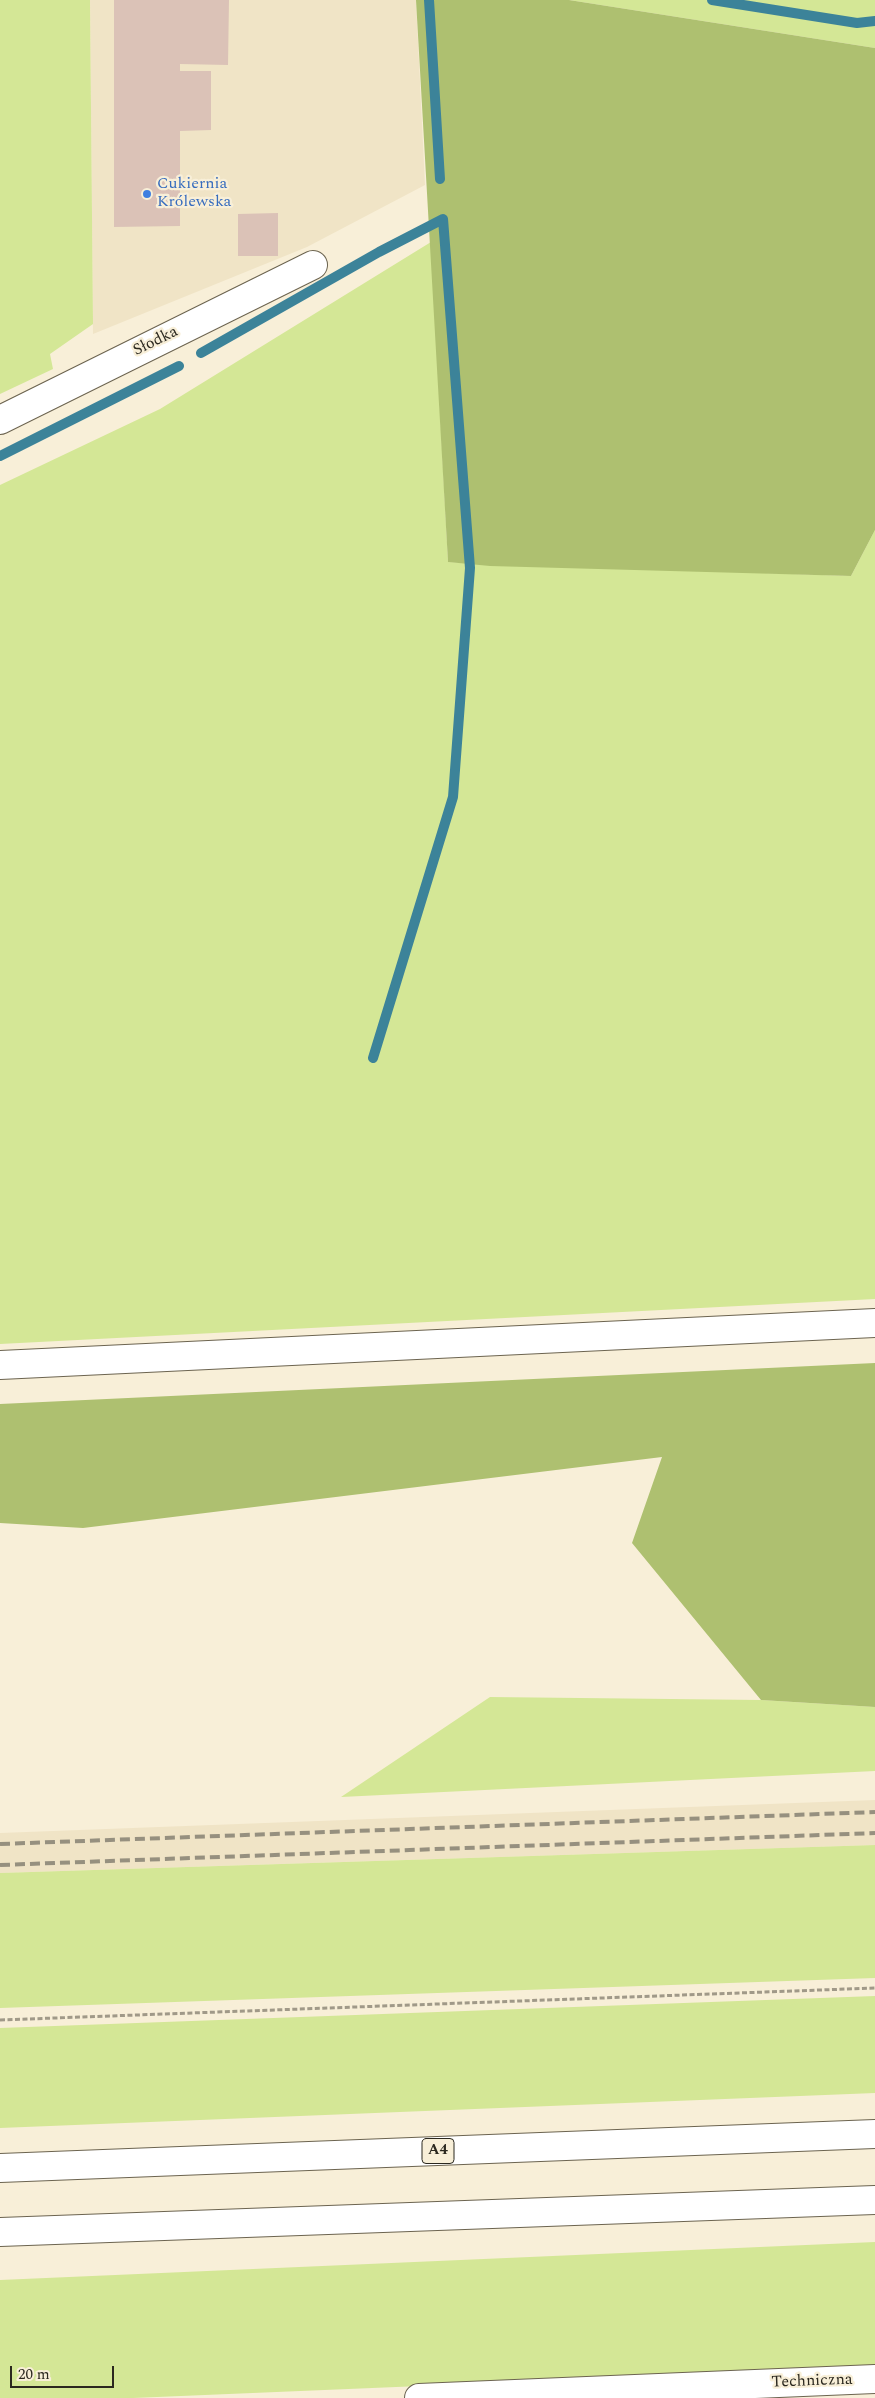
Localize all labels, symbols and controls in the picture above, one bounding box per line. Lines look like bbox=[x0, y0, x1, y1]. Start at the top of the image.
place label: Cukiernia Królewska bbox=[157, 175, 231, 213]
marker: Cukiernia Królewska bbox=[141, 188, 153, 200]
street label: Słodka bbox=[131, 323, 181, 361]
road number: A4 bbox=[422, 2138, 454, 2164]
scale bar bbox=[12, 2356, 116, 2388]
text: 20 m bbox=[18, 2363, 50, 2386]
street label: Techniczna bbox=[771, 2371, 853, 2393]

